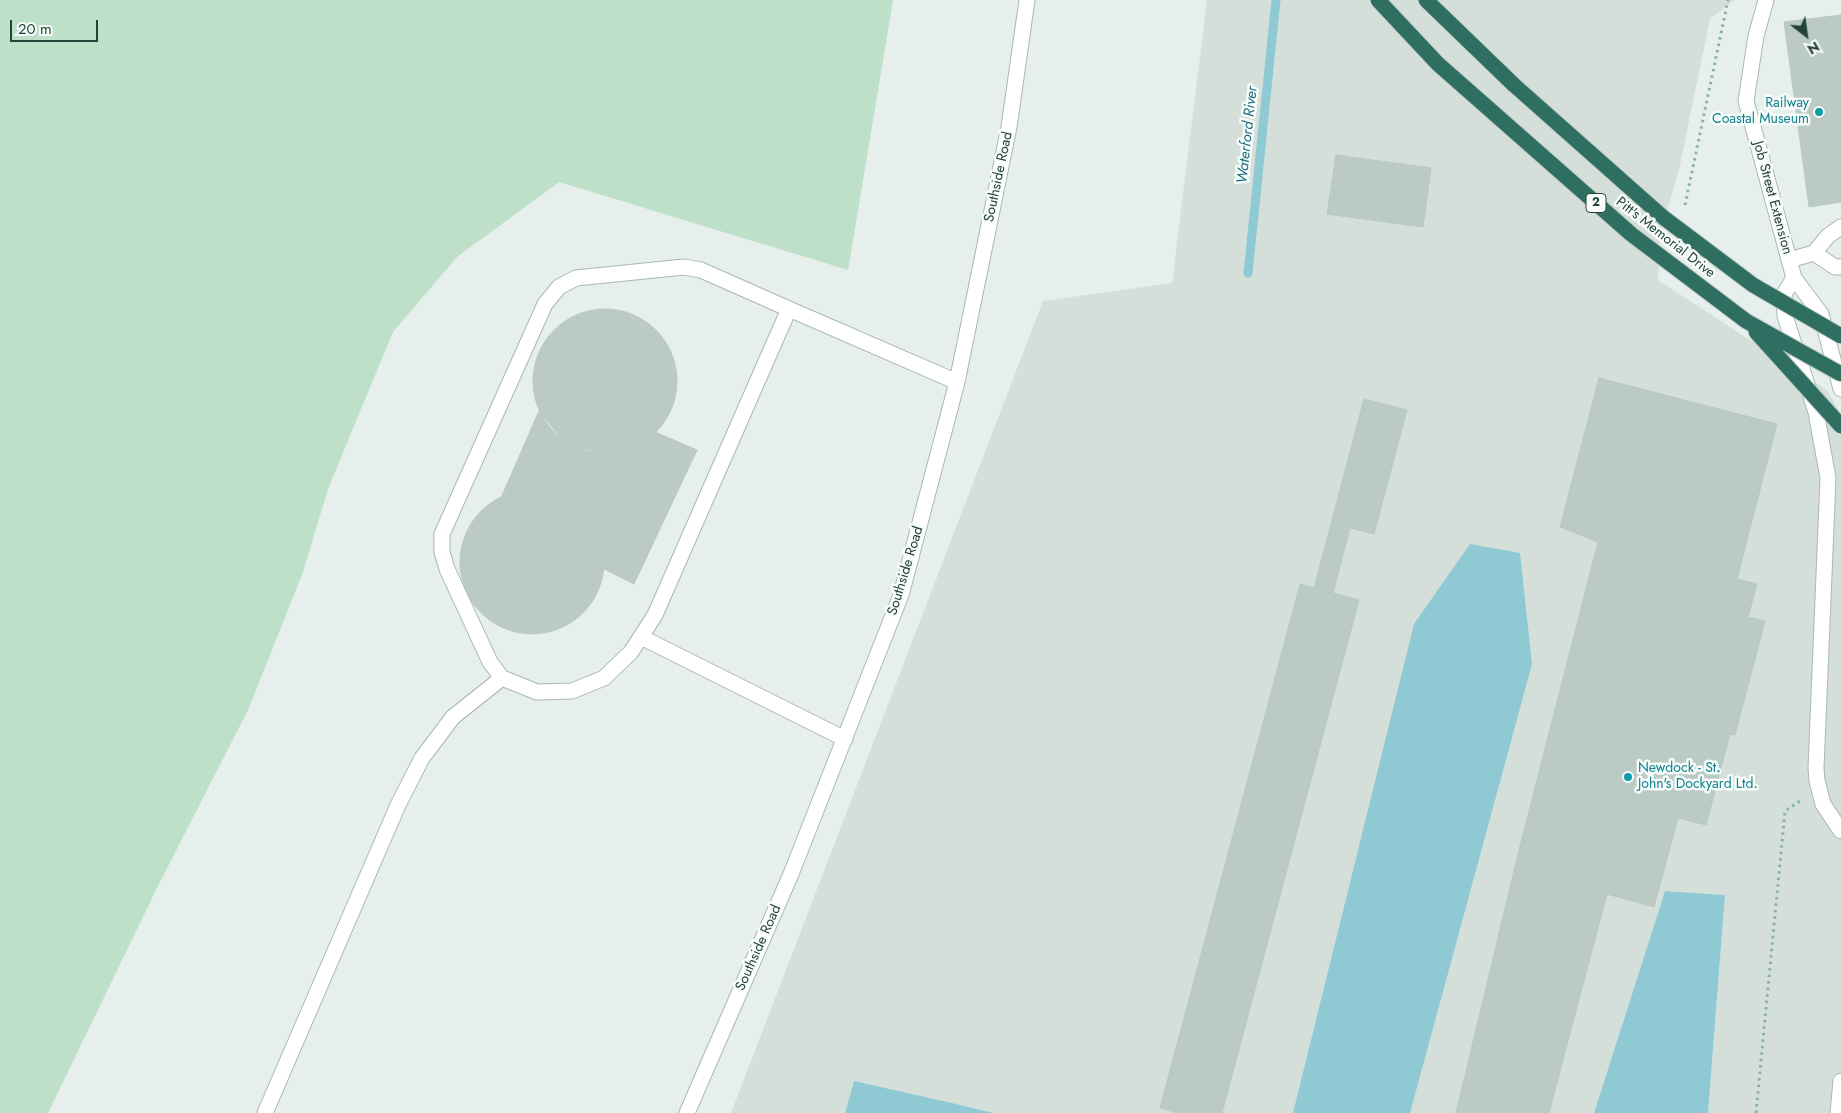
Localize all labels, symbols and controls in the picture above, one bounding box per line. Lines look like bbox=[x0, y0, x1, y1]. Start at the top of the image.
scale bar bbox=[12, 10, 100, 42]
north arrow bbox=[1781, 10, 1831, 60]
text: 20 m bbox=[18, 18, 52, 40]
text: N bbox=[1804, 37, 1823, 59]
water label: Waterford River bbox=[1234, 85, 1262, 185]
place label: Railway Coastal Museum bbox=[1712, 96, 1809, 128]
marker: Railway Coastal Museum bbox=[1813, 106, 1825, 118]
street label: Southside Road bbox=[981, 130, 1017, 224]
street label: Job Street Extension bbox=[1749, 140, 1795, 256]
road number: 2 bbox=[1586, 194, 1606, 212]
street label: Pitt's Memorial Drive bbox=[1612, 194, 1718, 282]
street label: Southside Road bbox=[884, 524, 928, 618]
place label: Newdock - St. John's Dockyard Ltd. bbox=[1638, 761, 1758, 794]
marker: Newdock - St. John's Dockyard Ltd. bbox=[1622, 771, 1634, 783]
street label: Southside Road bbox=[733, 902, 785, 994]

